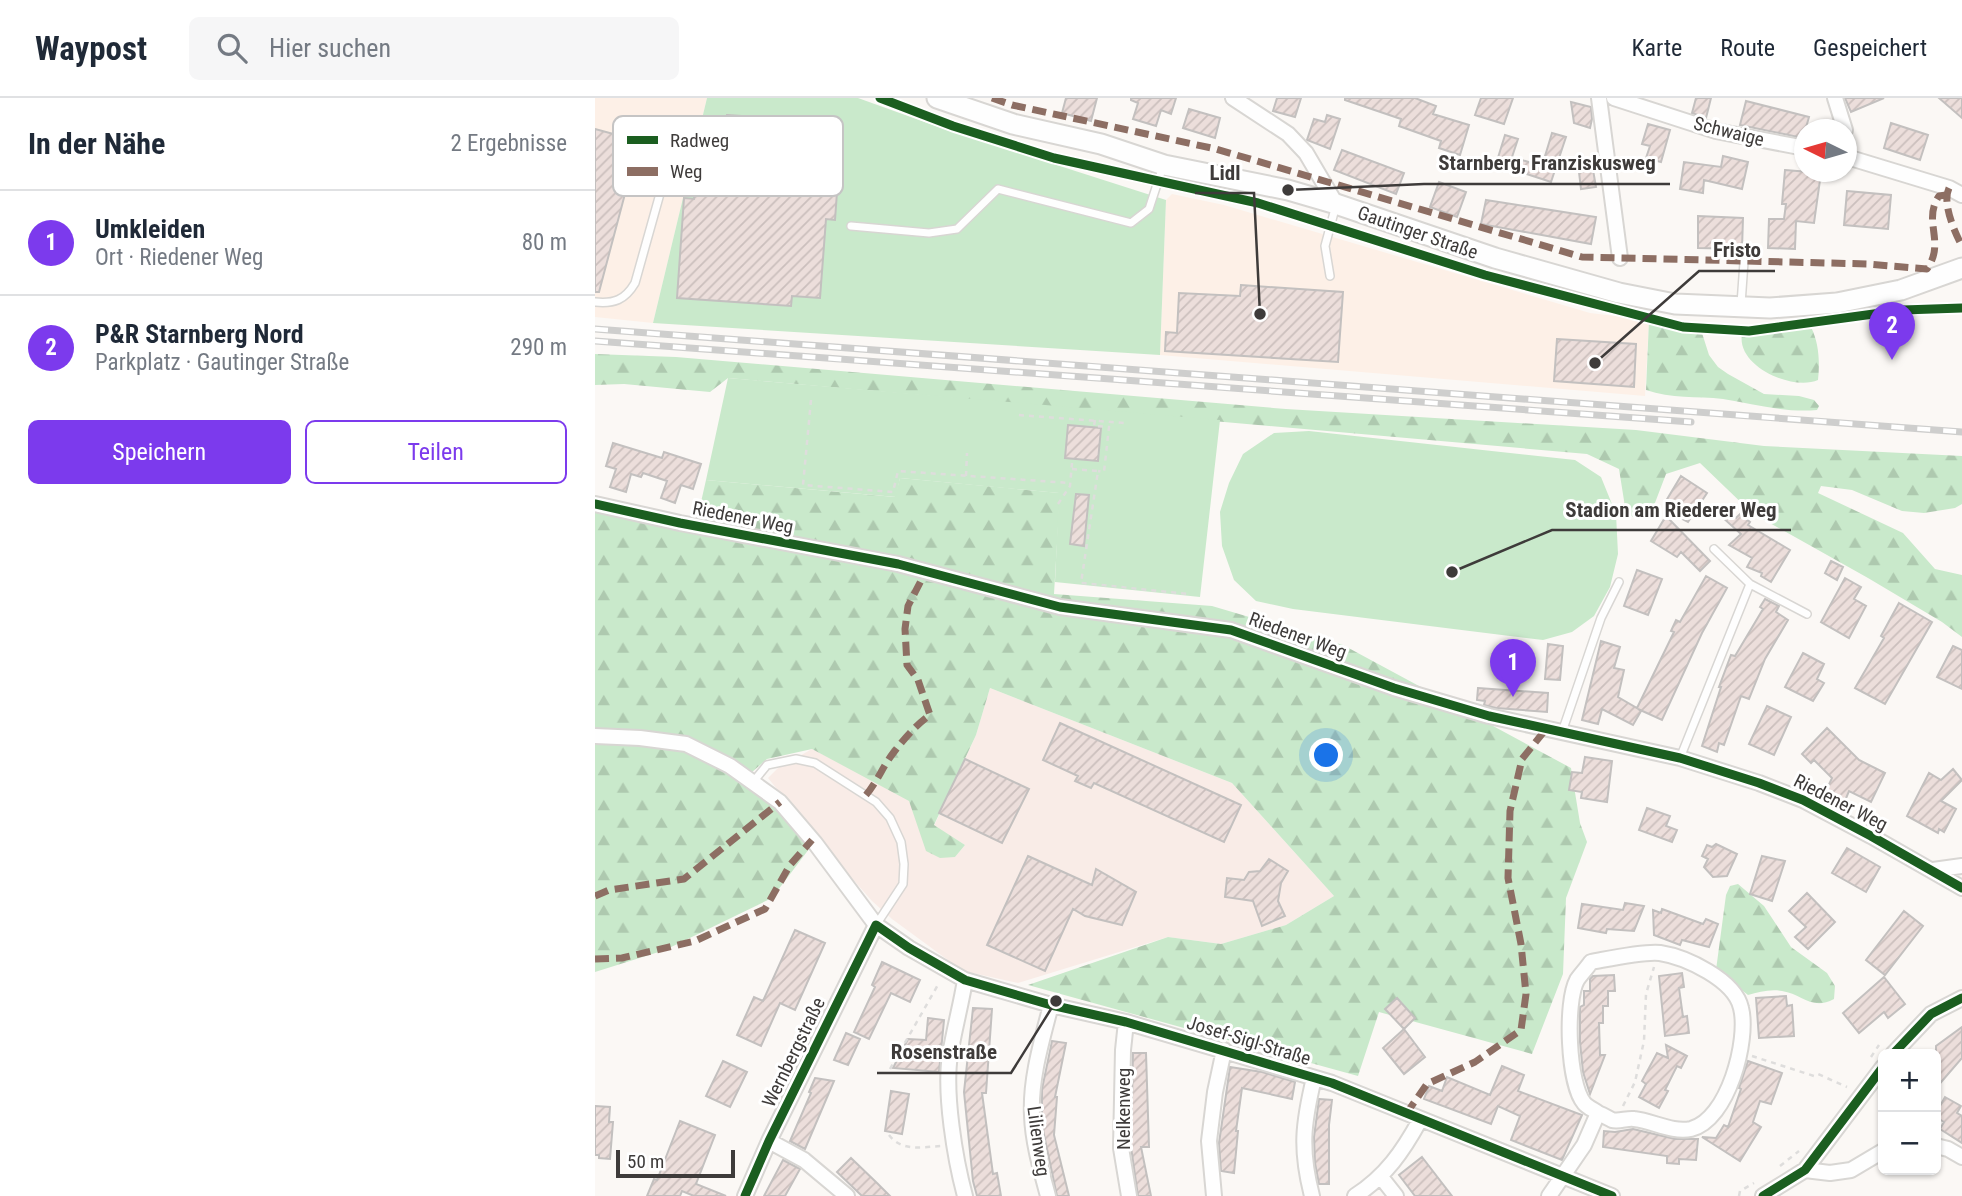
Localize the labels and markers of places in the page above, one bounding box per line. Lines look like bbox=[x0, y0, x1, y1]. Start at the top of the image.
callout: Starnberg, Franziskusweg bbox=[1424, 142, 1670, 184]
callout: Lidl bbox=[1195, 151, 1254, 193]
callout: Fristo bbox=[1699, 229, 1775, 271]
pin: 2 bbox=[1869, 302, 1915, 360]
callout: Stadion am Riederer Weg bbox=[1552, 488, 1791, 530]
pin: 1 bbox=[1490, 639, 1536, 697]
callout: Rosenstraße bbox=[877, 1031, 1011, 1073]

